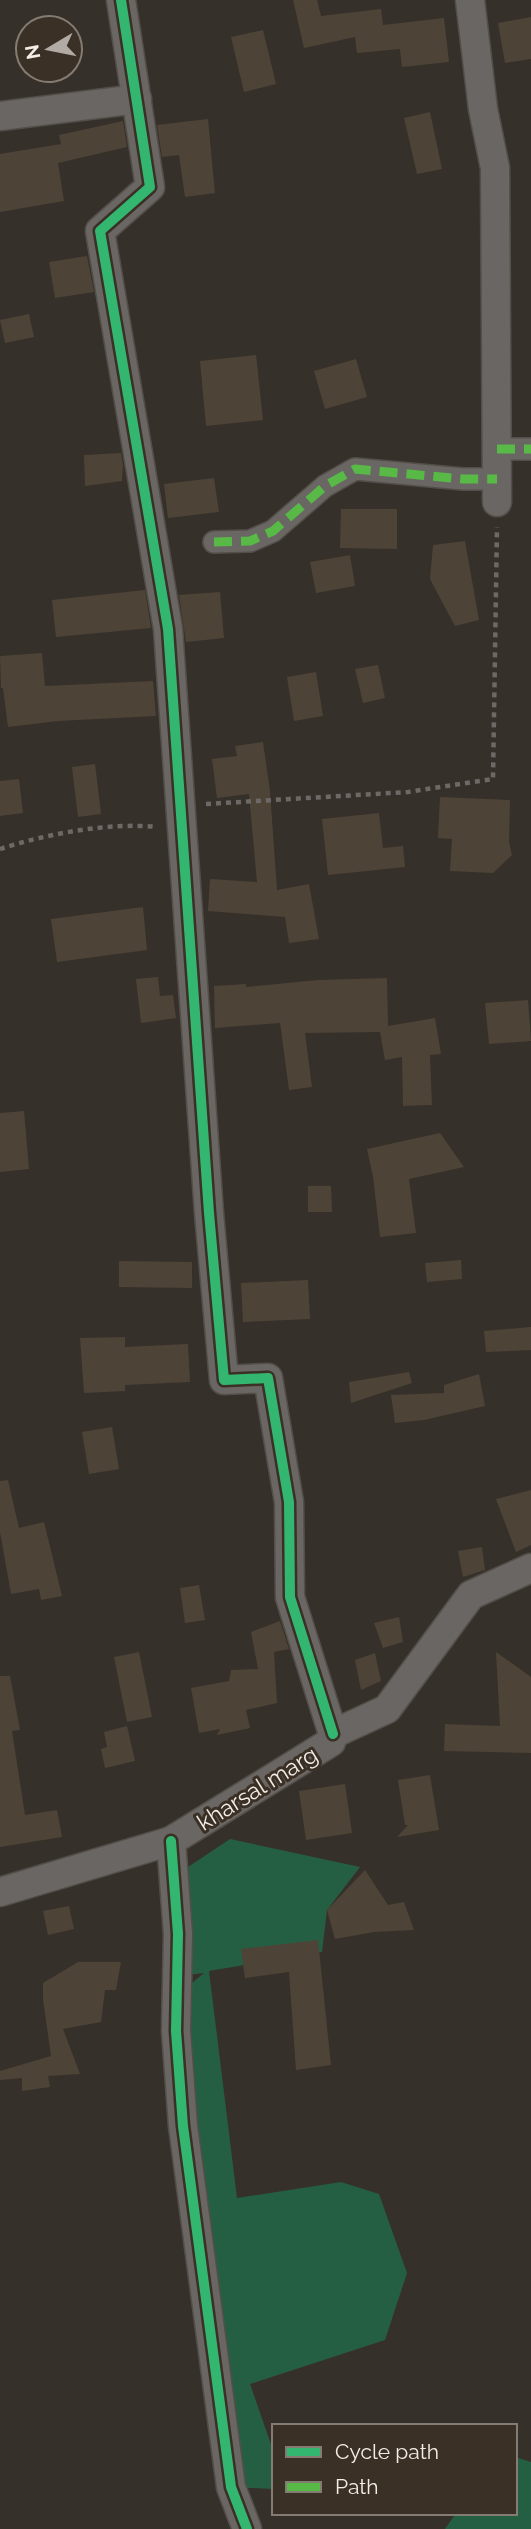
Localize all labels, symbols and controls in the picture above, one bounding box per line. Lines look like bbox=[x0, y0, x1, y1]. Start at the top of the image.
north arrow bbox=[14, 14, 84, 84]
text: N bbox=[20, 43, 44, 61]
street label: kharsal marg bbox=[192, 1740, 322, 1836]
legend bbox=[272, 2424, 517, 2515]
text: Cycle path bbox=[335, 2439, 439, 2464]
text: Path bbox=[335, 2474, 379, 2499]

